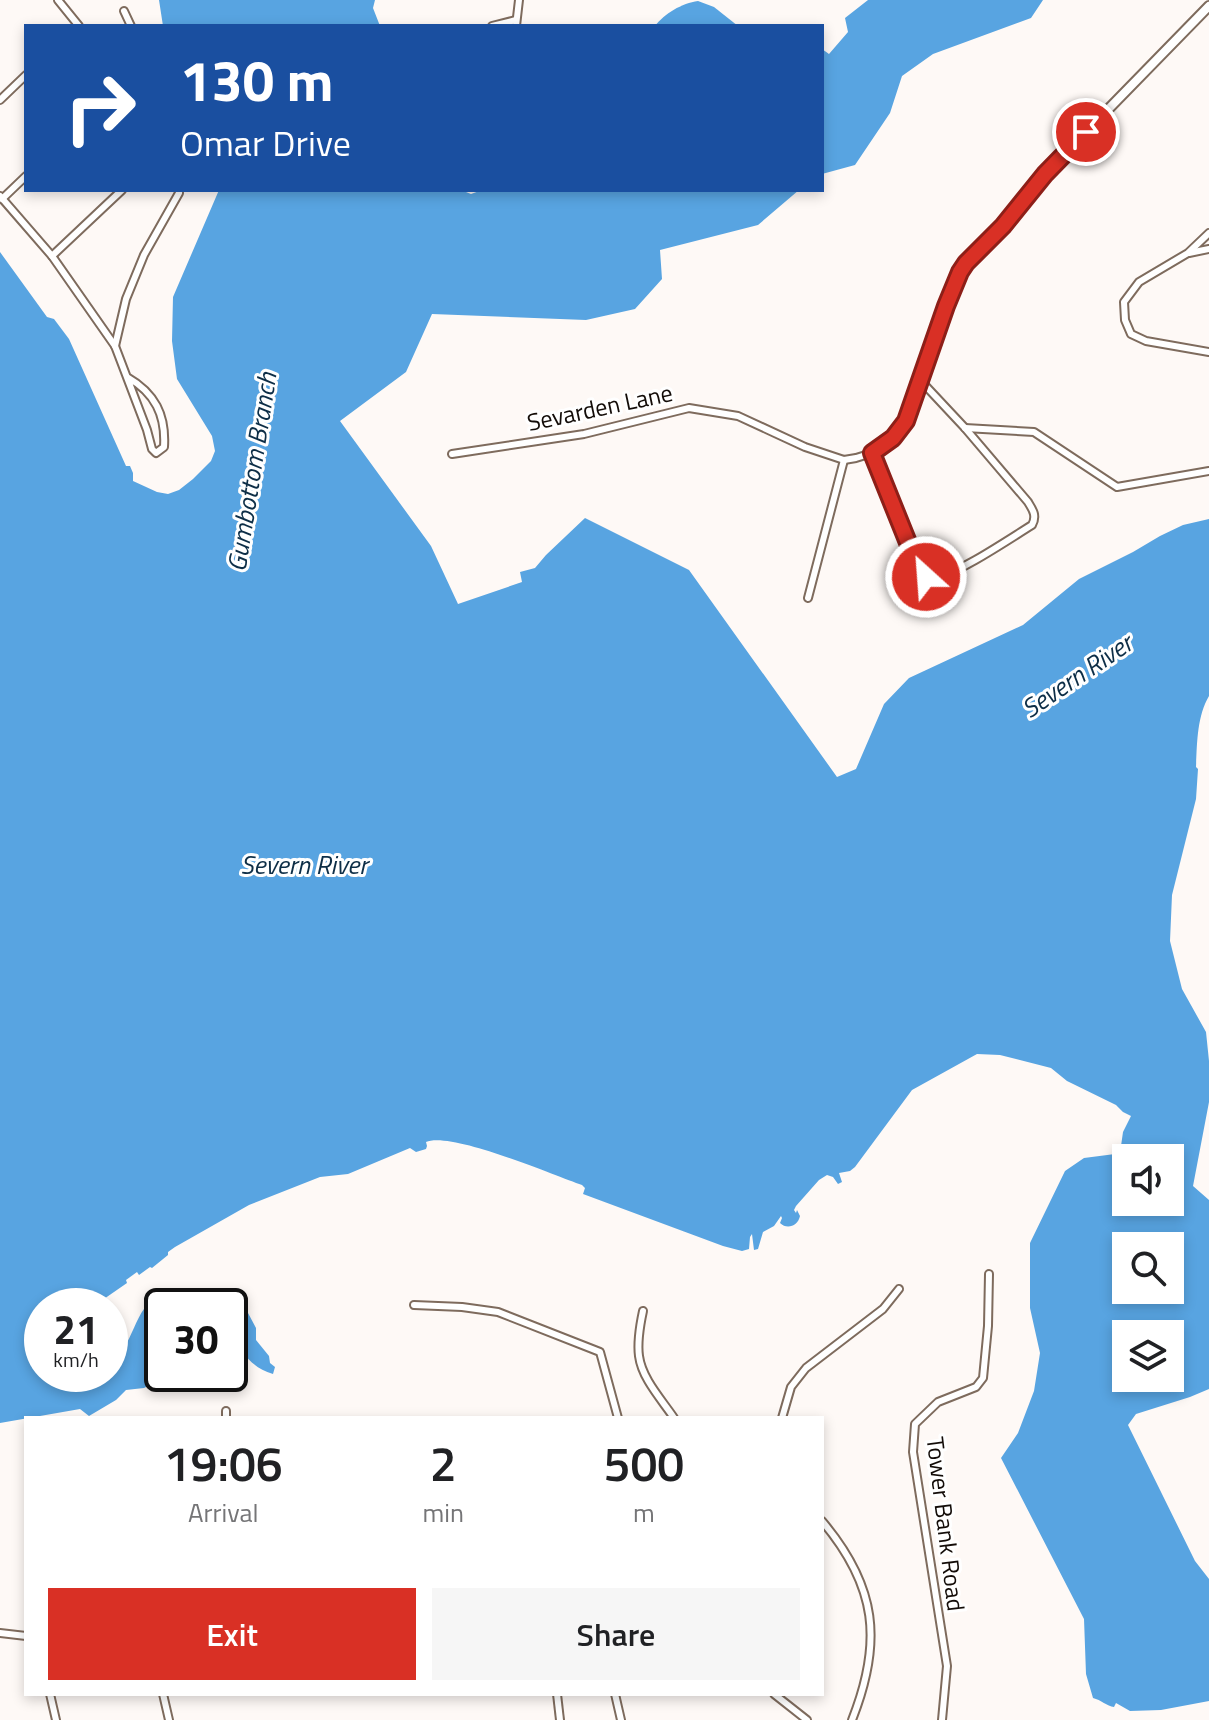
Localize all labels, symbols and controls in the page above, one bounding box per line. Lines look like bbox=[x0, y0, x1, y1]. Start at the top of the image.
text: 130 m bbox=[180, 38, 333, 123]
icon: right bbox=[48, 56, 152, 160]
pin bbox=[1052, 98, 1120, 166]
icon: arrive bbox=[1064, 110, 1108, 154]
text: Omar Drive bbox=[180, 115, 351, 170]
water label: Gumbottom Branch bbox=[217, 368, 287, 574]
street label: Sevarden Lane bbox=[524, 374, 676, 440]
position arrow bbox=[884, 535, 968, 619]
water label: Severn River bbox=[1013, 622, 1143, 727]
water label: Severn River bbox=[241, 845, 370, 884]
map controls bbox=[1112, 1144, 1184, 1392]
button: sound bbox=[1112, 1144, 1184, 1216]
button: search bbox=[1112, 1232, 1184, 1304]
speed limit sign: 30 bbox=[144, 1288, 248, 1392]
text: 21 bbox=[54, 1299, 98, 1360]
button: layers bbox=[1112, 1320, 1184, 1392]
text: km/h bbox=[53, 1344, 99, 1375]
text: 19:06 bbox=[164, 1427, 283, 1500]
text: 2 bbox=[430, 1427, 457, 1500]
text: 500 bbox=[604, 1427, 684, 1500]
street label: Tower Bank Road bbox=[917, 1435, 975, 1613]
text: Arrival bbox=[188, 1493, 258, 1532]
text: min bbox=[422, 1493, 464, 1532]
text: m bbox=[633, 1493, 655, 1532]
button: Exit bbox=[48, 1588, 416, 1680]
button: Share bbox=[432, 1588, 800, 1680]

